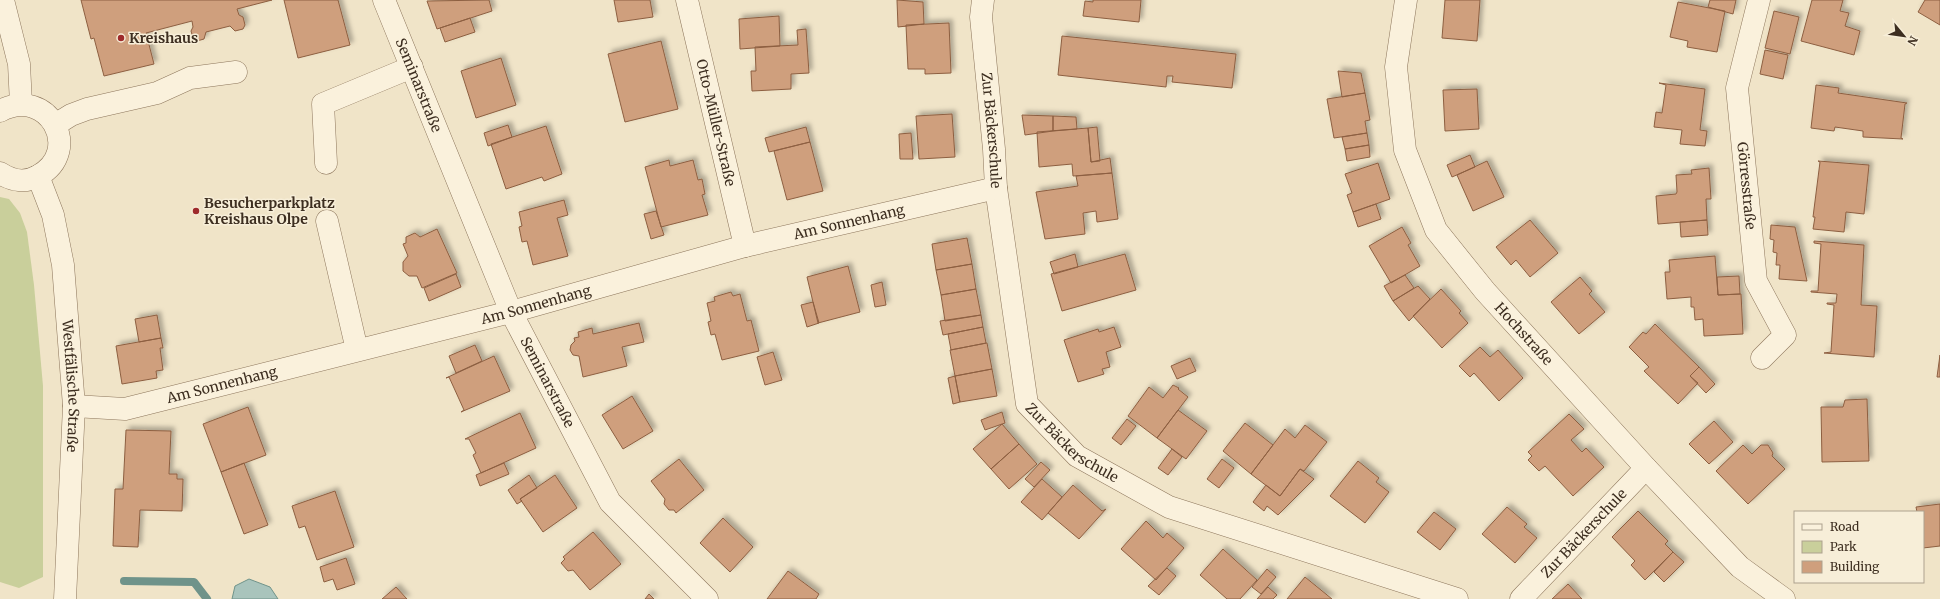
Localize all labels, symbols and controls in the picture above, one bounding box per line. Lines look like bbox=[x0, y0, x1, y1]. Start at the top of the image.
north arrow bbox=[1884, 16, 1924, 56]
place label: Kreishaus bbox=[129, 29, 198, 47]
marker: Kreishaus bbox=[116, 33, 126, 43]
text: N bbox=[1904, 34, 1921, 48]
street label: Seminarstraße bbox=[392, 36, 446, 135]
street label: Otto-Müller-Straße bbox=[692, 57, 740, 188]
street label: Zur Bäckerschule bbox=[977, 71, 1005, 189]
street label: Görresstraße bbox=[1733, 141, 1760, 230]
place label: Besucherparkplatz Kreishaus Olpe bbox=[204, 194, 335, 228]
street label: Am Sonnenhang bbox=[791, 200, 907, 244]
marker: Besucherparkplatz Kreishaus Olpe bbox=[191, 206, 201, 216]
street label: Am Sonnenhang bbox=[478, 281, 593, 328]
street label: Hochstraße bbox=[1491, 299, 1557, 369]
street label: Westfälische Straße bbox=[58, 318, 83, 453]
street label: Seminarstraße bbox=[516, 334, 579, 431]
street label: Am Sonnenhang bbox=[164, 362, 280, 407]
street label: Zur Bäckerschule bbox=[1022, 399, 1122, 486]
street label: Zur Bäckerschule bbox=[1537, 485, 1631, 582]
legend bbox=[1794, 511, 1924, 583]
text: Road bbox=[1830, 519, 1859, 534]
text: Park bbox=[1830, 539, 1857, 554]
text: Building bbox=[1830, 559, 1880, 574]

